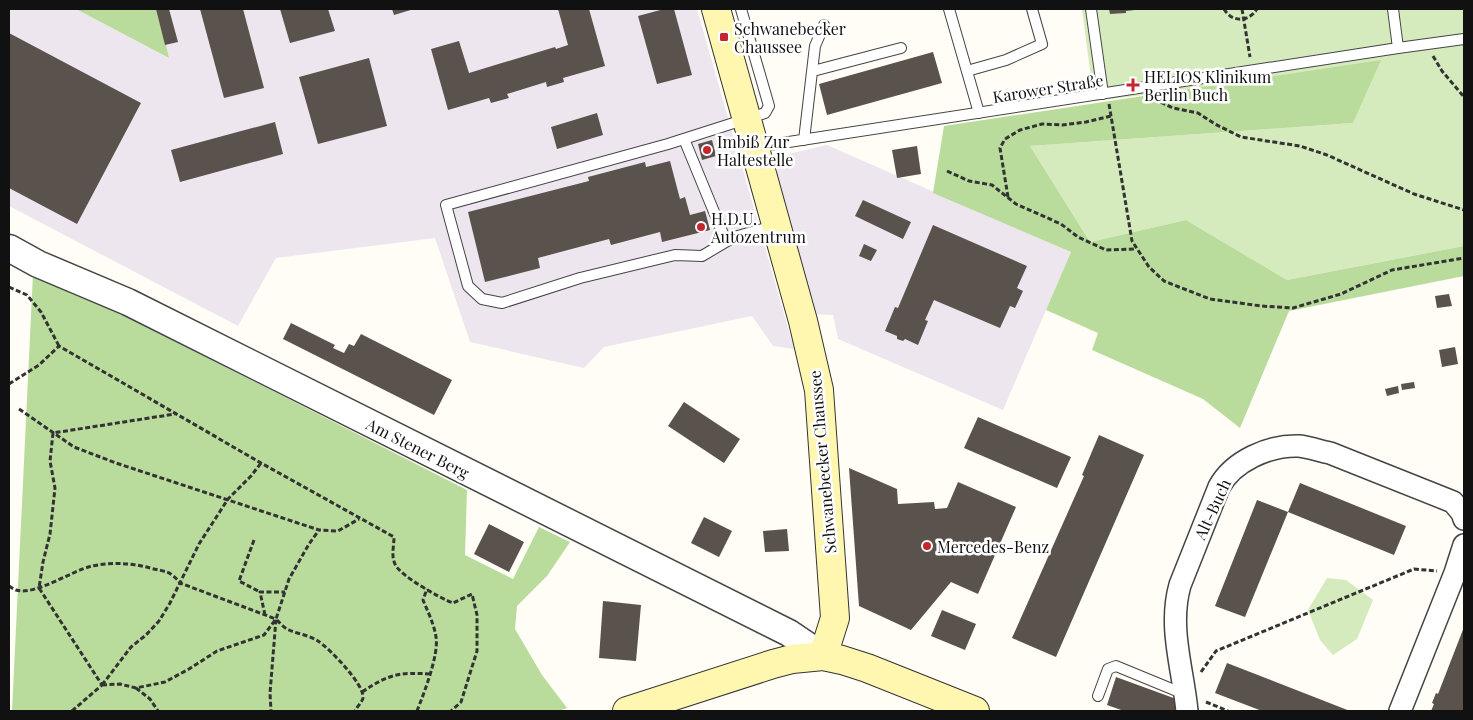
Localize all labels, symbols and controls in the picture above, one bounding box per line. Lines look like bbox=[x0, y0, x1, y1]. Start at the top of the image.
place label: Schwanebecker Chaussee bbox=[734, 18, 846, 57]
marker: Schwanebecker Chaussee bbox=[718, 31, 730, 43]
place label: HELIOS Klinikum Berlin Buch bbox=[1144, 66, 1271, 105]
street label: Karower Straße bbox=[991, 69, 1105, 107]
marker: HELIOS Klinikum Berlin Buch bbox=[1126, 78, 1140, 92]
place label: Imbiß Zur Haltestelle bbox=[717, 131, 793, 170]
marker: Imbiß Zur Haltestelle bbox=[701, 144, 713, 156]
place label: H.D.U. Autozentrum bbox=[710, 208, 806, 247]
marker: H.D.U. Autozentrum bbox=[695, 221, 707, 233]
street label: Schwanebecker Chaussee bbox=[804, 370, 840, 554]
street label: Am Stener Berg bbox=[362, 413, 473, 483]
street label: Alt-Buch bbox=[1188, 475, 1235, 544]
place label: Mercedes-Benz bbox=[937, 536, 1050, 557]
marker: Mercedes-Benz bbox=[921, 540, 933, 552]

